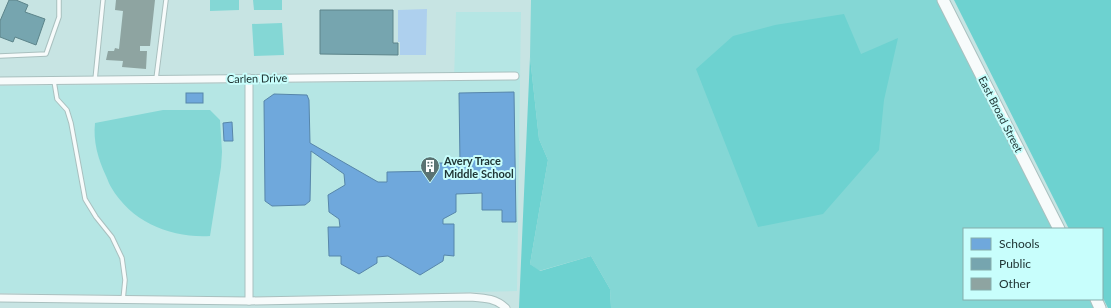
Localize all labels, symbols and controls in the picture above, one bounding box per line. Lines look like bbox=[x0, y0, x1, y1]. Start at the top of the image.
street label: Carlen Drive bbox=[227, 71, 287, 85]
street label: East Broad Street bbox=[976, 74, 1026, 154]
place label: Avery Trace Middle School bbox=[443, 154, 514, 180]
building icon: Avery Trace Middle School bbox=[419, 155, 441, 183]
legend bbox=[963, 228, 1103, 300]
text: Schools bbox=[999, 236, 1040, 251]
text: Public bbox=[999, 256, 1031, 271]
text: Other bbox=[999, 276, 1031, 291]

